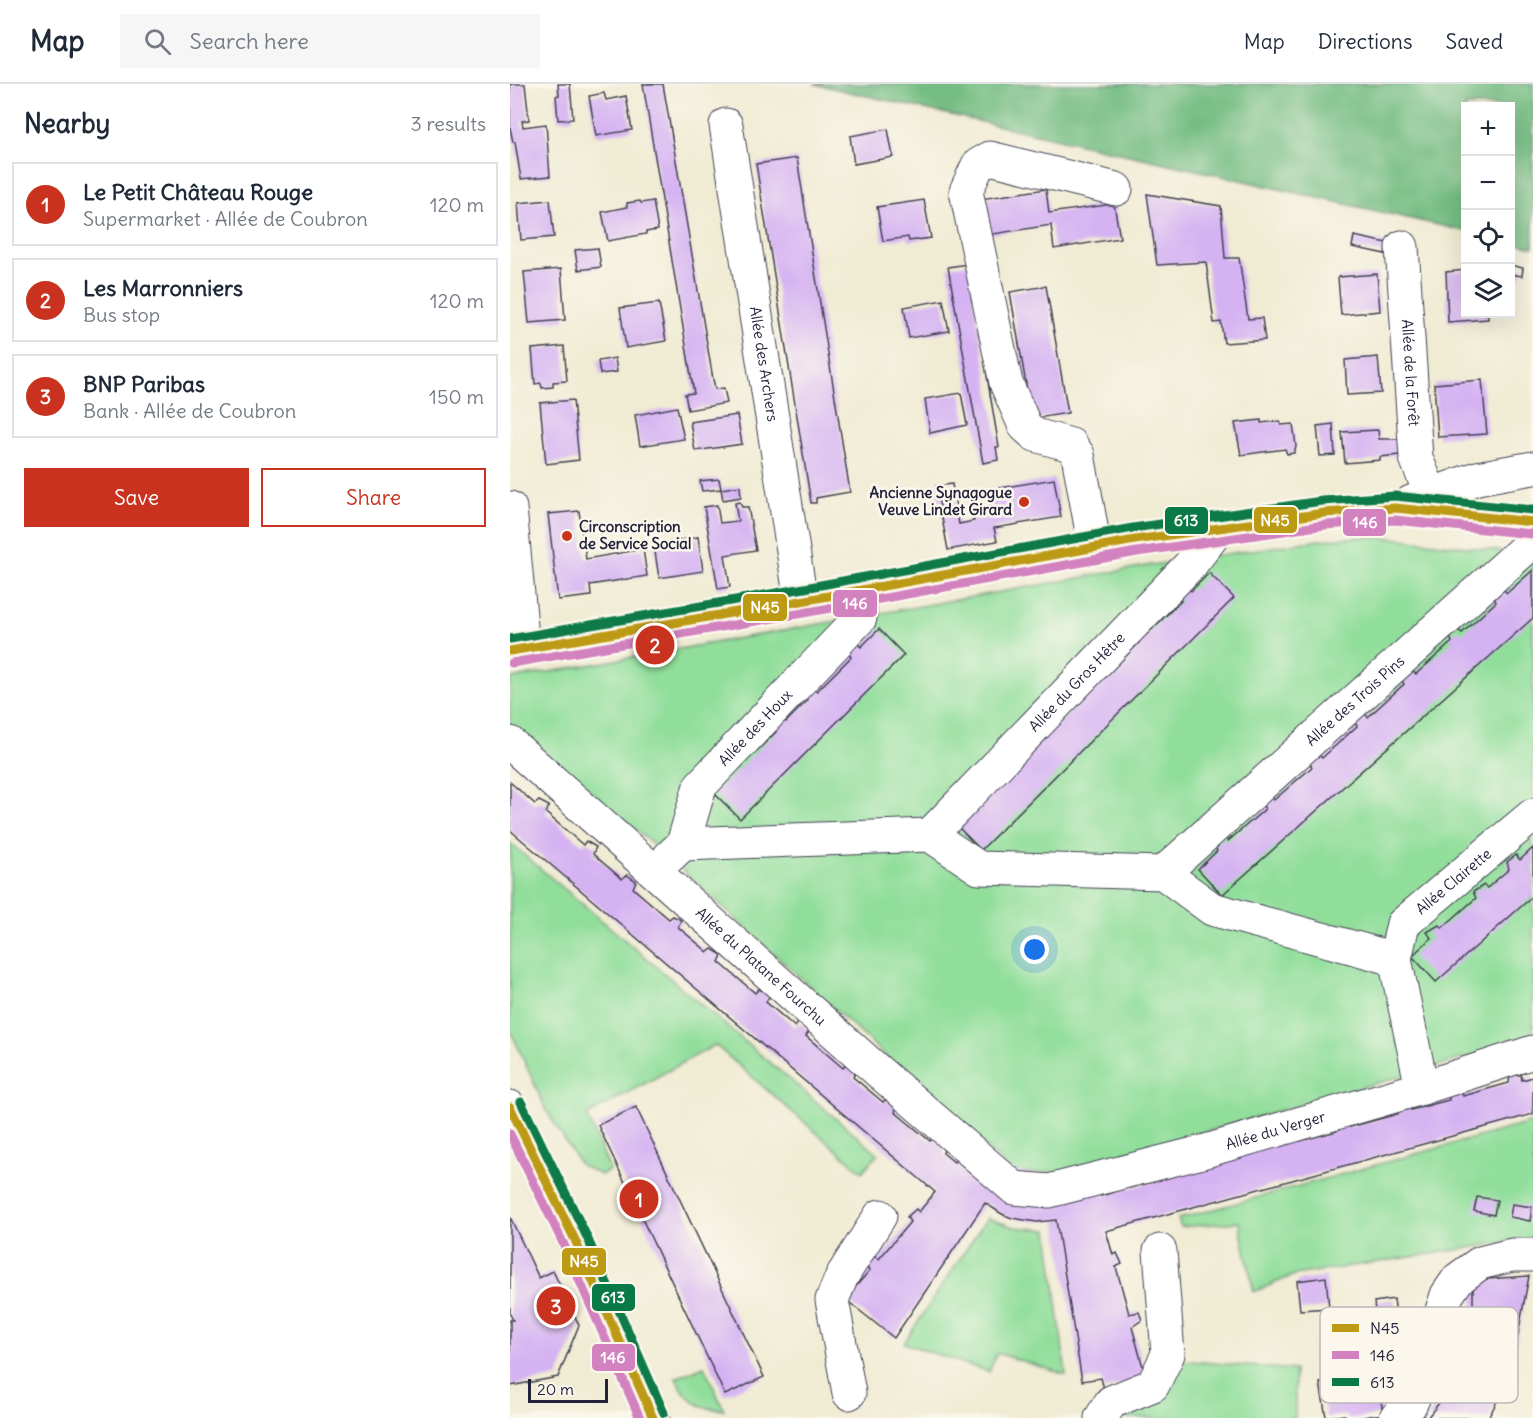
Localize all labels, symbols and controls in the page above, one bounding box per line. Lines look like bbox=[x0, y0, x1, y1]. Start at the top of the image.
search box bbox=[120, 14, 540, 68]
text: Map bbox=[30, 23, 84, 59]
icon: search bbox=[141, 25, 174, 58]
text: Search here bbox=[189, 27, 309, 55]
text: Map bbox=[1244, 28, 1285, 55]
text: Directions bbox=[1318, 28, 1412, 55]
text: Saved bbox=[1445, 28, 1503, 55]
map controls bbox=[1461, 102, 1515, 318]
button: + bbox=[1461, 102, 1515, 156]
text: Nearby bbox=[24, 107, 110, 140]
text: 3 results bbox=[410, 111, 486, 136]
button: − bbox=[1461, 156, 1515, 210]
text: Le Petit Château Rouge bbox=[83, 178, 313, 206]
text: 1 bbox=[42, 192, 49, 217]
text: 120 m bbox=[430, 192, 484, 217]
text: Supermarket · Allée de Coubron bbox=[83, 206, 368, 231]
button: locate bbox=[1461, 210, 1515, 264]
button: layers bbox=[1461, 264, 1515, 318]
text: Les Marronniers bbox=[83, 274, 243, 302]
text: 2 bbox=[40, 288, 51, 313]
text: 120 m bbox=[430, 288, 484, 313]
text: Bus stop bbox=[83, 302, 160, 327]
street label: Allée des Archers bbox=[746, 305, 783, 423]
street label: Allée de la Forêt bbox=[1398, 319, 1424, 427]
text: BNP Paribas bbox=[83, 370, 205, 398]
text: 3 bbox=[40, 384, 51, 409]
text: 150 m bbox=[429, 384, 484, 409]
text: Bank · Allée de Coubron bbox=[83, 398, 296, 423]
button: Save bbox=[24, 468, 249, 527]
button: Share bbox=[261, 468, 486, 527]
place label: Ancienne Synagogue Veuve Lindet Girard bbox=[870, 483, 1012, 519]
marker: Ancienne Synagogue Veuve Lindet Girard bbox=[1017, 495, 1031, 509]
line badge: 613 bbox=[1164, 506, 1209, 535]
line badge: N45 bbox=[1253, 506, 1298, 534]
line badge: 146 bbox=[1342, 508, 1387, 537]
text: 613 bbox=[1174, 510, 1198, 530]
text: N45 bbox=[1260, 510, 1290, 530]
text: 146 bbox=[1353, 512, 1377, 532]
place label: Circonscription de Service Social bbox=[579, 517, 691, 553]
marker: Circonscription de Service Social bbox=[560, 529, 574, 543]
line badge: 146 bbox=[832, 589, 878, 618]
line badge: N45 bbox=[742, 593, 788, 622]
text: 146 bbox=[843, 593, 867, 613]
text: N45 bbox=[750, 597, 780, 617]
pin: 2 bbox=[636, 622, 674, 668]
street label: Allée du Gros Hêtre bbox=[1025, 628, 1129, 736]
street label: Allée des Trois Pins bbox=[1301, 651, 1408, 750]
street label: Allée des Houx bbox=[714, 685, 796, 770]
street label: Allée Clairette bbox=[1412, 844, 1495, 918]
street label: Allée du Platane Fourchu bbox=[692, 903, 830, 1029]
your location bbox=[1020, 935, 1049, 964]
street label: Allée du Verger bbox=[1223, 1107, 1327, 1154]
pin: 1 bbox=[620, 1176, 658, 1222]
line badge: N45 bbox=[561, 1247, 607, 1276]
text: N45 bbox=[569, 1251, 599, 1271]
line badge: 613 bbox=[591, 1283, 636, 1312]
pin: 3 bbox=[536, 1284, 576, 1328]
text: 613 bbox=[601, 1287, 625, 1307]
legend bbox=[1320, 1307, 1518, 1403]
text: N45 bbox=[1370, 1318, 1400, 1338]
line badge: 146 bbox=[591, 1343, 636, 1372]
text: 146 bbox=[1370, 1345, 1395, 1365]
text: 146 bbox=[601, 1347, 625, 1367]
text: 613 bbox=[1370, 1372, 1395, 1392]
scale bar bbox=[528, 1376, 608, 1404]
text: 20 m bbox=[537, 1379, 574, 1399]

